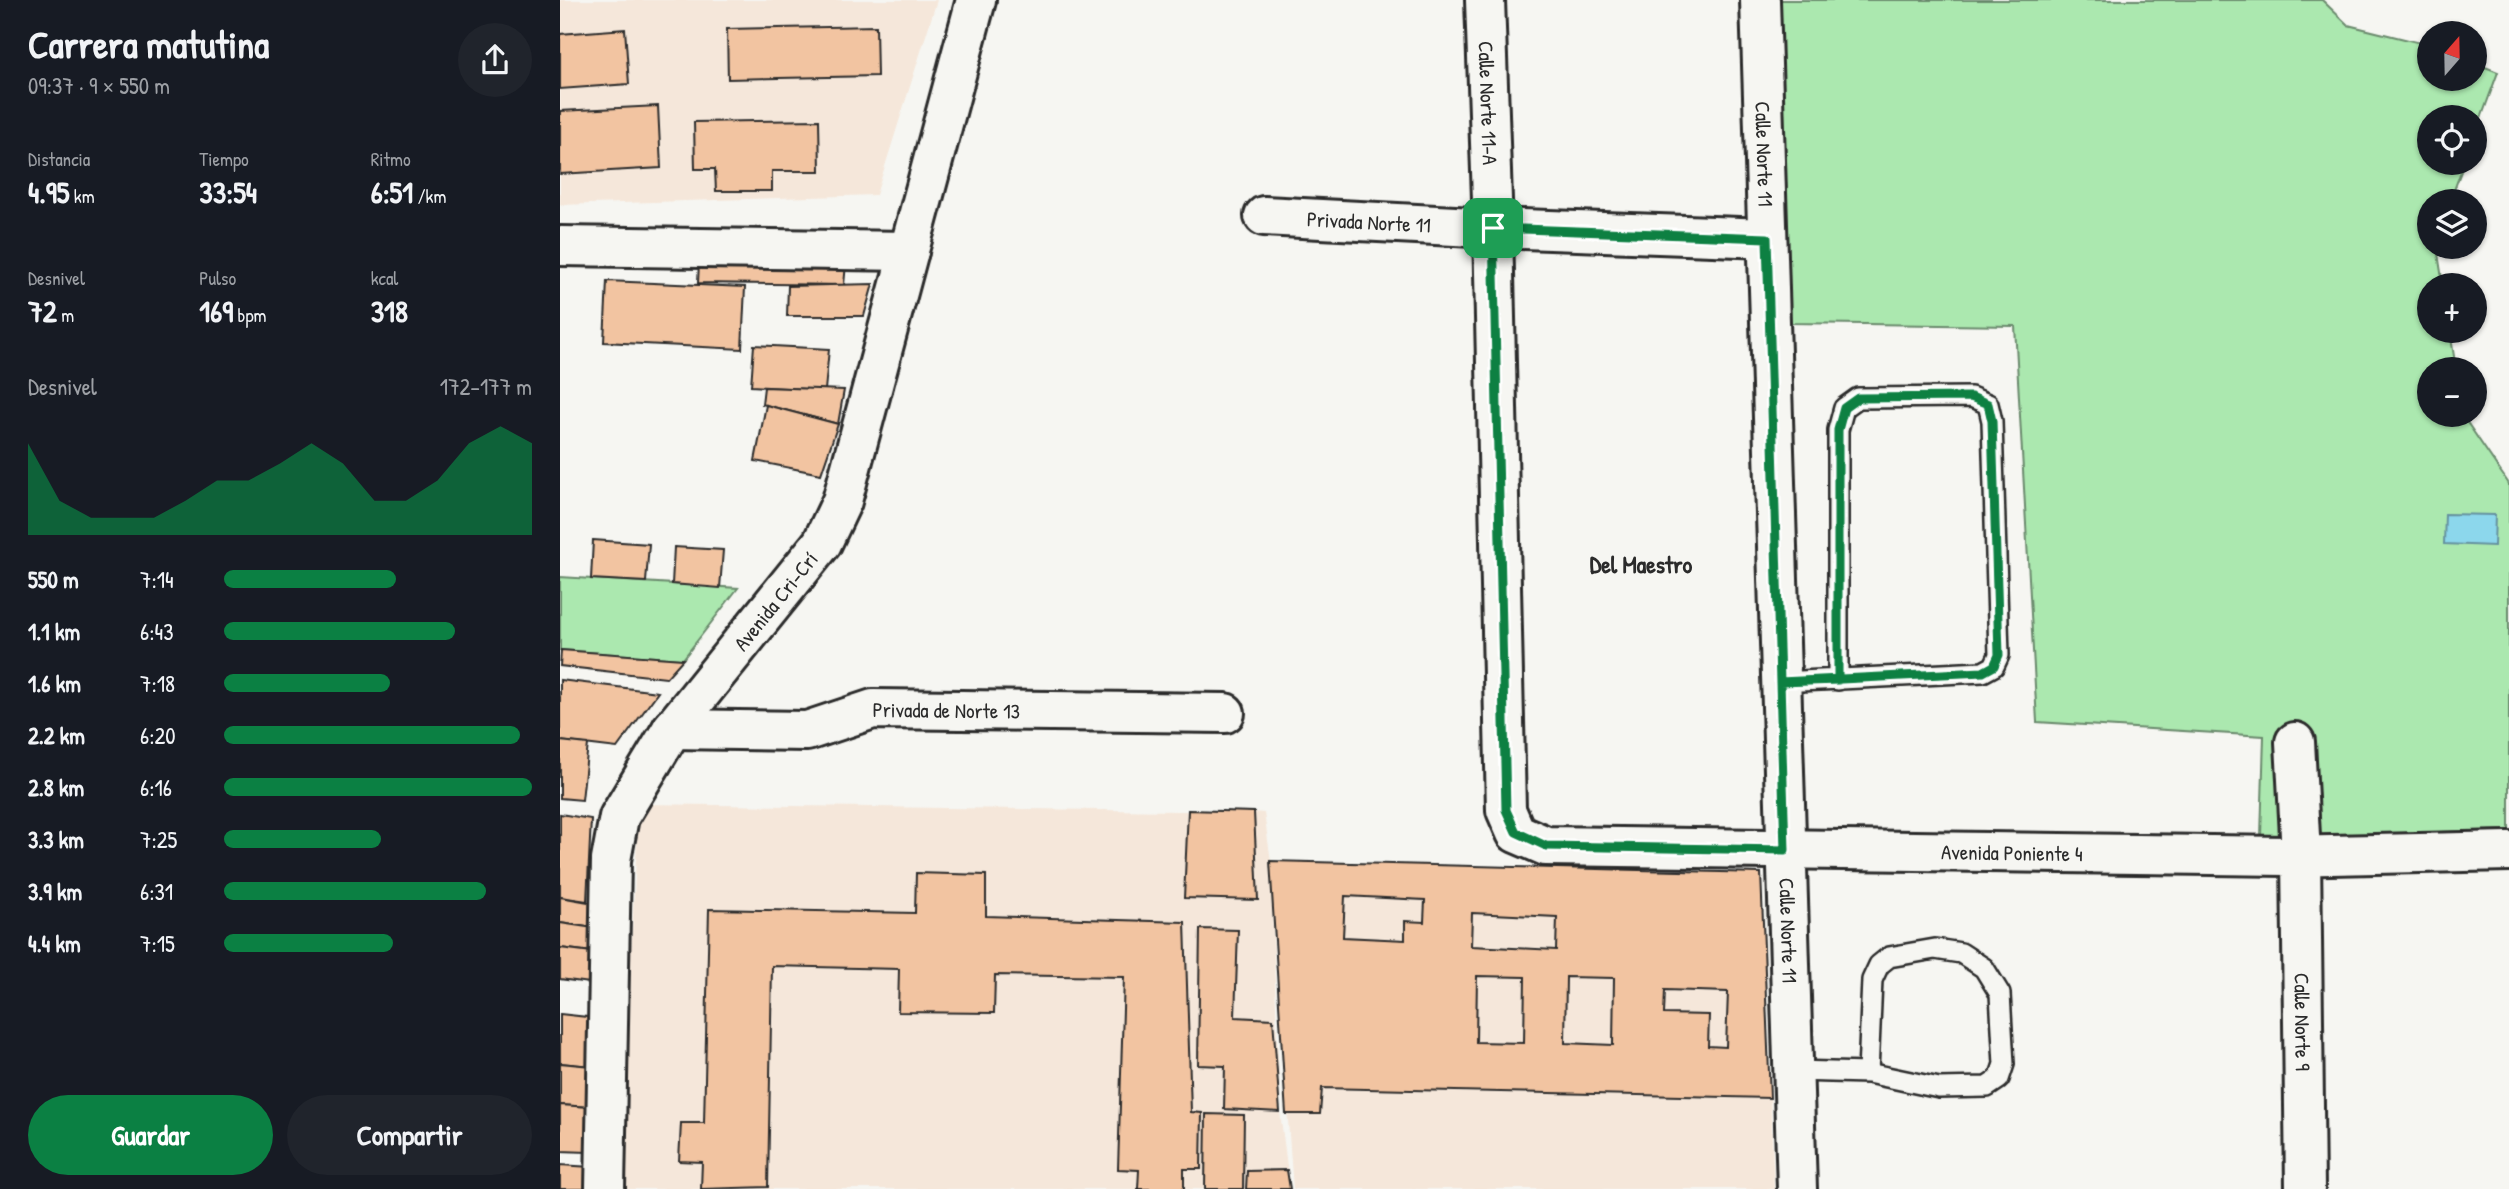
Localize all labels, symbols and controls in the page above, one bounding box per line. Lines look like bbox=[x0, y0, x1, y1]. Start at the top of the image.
text: Carrera matutina bbox=[28, 18, 269, 70]
north arrow bbox=[2417, 21, 2487, 91]
map controls bbox=[2417, 21, 2487, 427]
button: share bbox=[458, 23, 532, 97]
street label: Calle Norte 11-A bbox=[1472, 40, 1505, 166]
text: 09:37 · 9 × 550 m bbox=[28, 70, 170, 101]
street label: Calle Norte 11 bbox=[1749, 101, 1781, 207]
button: locate bbox=[2417, 105, 2487, 175]
text: Distancia bbox=[28, 146, 90, 172]
text: Tiempo bbox=[199, 146, 249, 172]
text: Ritmo bbox=[371, 146, 411, 172]
text: 4.95 bbox=[28, 172, 69, 212]
text: 33:54 bbox=[199, 172, 257, 212]
text: 6:51 bbox=[371, 172, 413, 212]
text: km bbox=[69, 183, 95, 209]
text: /km bbox=[413, 183, 446, 209]
button: layers bbox=[2417, 189, 2487, 259]
pin bbox=[1463, 198, 1523, 258]
street label: Privada Norte 11 bbox=[1306, 204, 1432, 239]
icon: arrive bbox=[1474, 209, 1512, 247]
text: Desnivel bbox=[28, 265, 85, 291]
text: Pulso bbox=[199, 265, 236, 291]
text: kcal bbox=[371, 265, 398, 291]
button: + bbox=[2417, 273, 2487, 343]
text: 72 bbox=[28, 291, 57, 331]
text: 169 bbox=[199, 291, 233, 331]
text: 318 bbox=[371, 291, 408, 331]
text: m bbox=[57, 302, 74, 328]
text: bpm bbox=[233, 302, 266, 328]
button: − bbox=[2417, 357, 2487, 427]
text: Desnivel bbox=[28, 371, 97, 402]
text: 172–177 m bbox=[440, 371, 532, 402]
street label: Avenida Cri-Crí bbox=[726, 545, 824, 657]
district label: Del Maestro bbox=[1590, 548, 1693, 580]
text: 550 m bbox=[28, 564, 79, 595]
text: 7:14 bbox=[140, 564, 174, 595]
text: 1.1 km bbox=[28, 616, 80, 647]
text: 6:43 bbox=[140, 616, 173, 647]
text: 1.6 km bbox=[28, 668, 81, 699]
text: 7:18 bbox=[140, 668, 175, 699]
street label: Privada de Norte 13 bbox=[873, 694, 1020, 725]
text: 2.2 km bbox=[28, 720, 85, 751]
text: 6:20 bbox=[140, 720, 176, 751]
text: 2.8 km bbox=[28, 772, 84, 803]
text: 6:16 bbox=[140, 772, 172, 803]
text: 3.3 km bbox=[28, 824, 84, 855]
text: 7:25 bbox=[140, 824, 177, 855]
street label: Avenida Poniente 4 bbox=[1941, 837, 2083, 868]
text: 3.9 km bbox=[28, 876, 82, 907]
text: 6:31 bbox=[140, 876, 173, 907]
street label: Calle Norte 11 bbox=[1773, 877, 1805, 984]
text: 4.4 km bbox=[28, 928, 81, 959]
text: 7:15 bbox=[140, 928, 175, 959]
street label: Calle Norte 9 bbox=[2288, 973, 2318, 1071]
button: Guardar bbox=[28, 1095, 273, 1175]
button: Compartir bbox=[287, 1095, 532, 1175]

